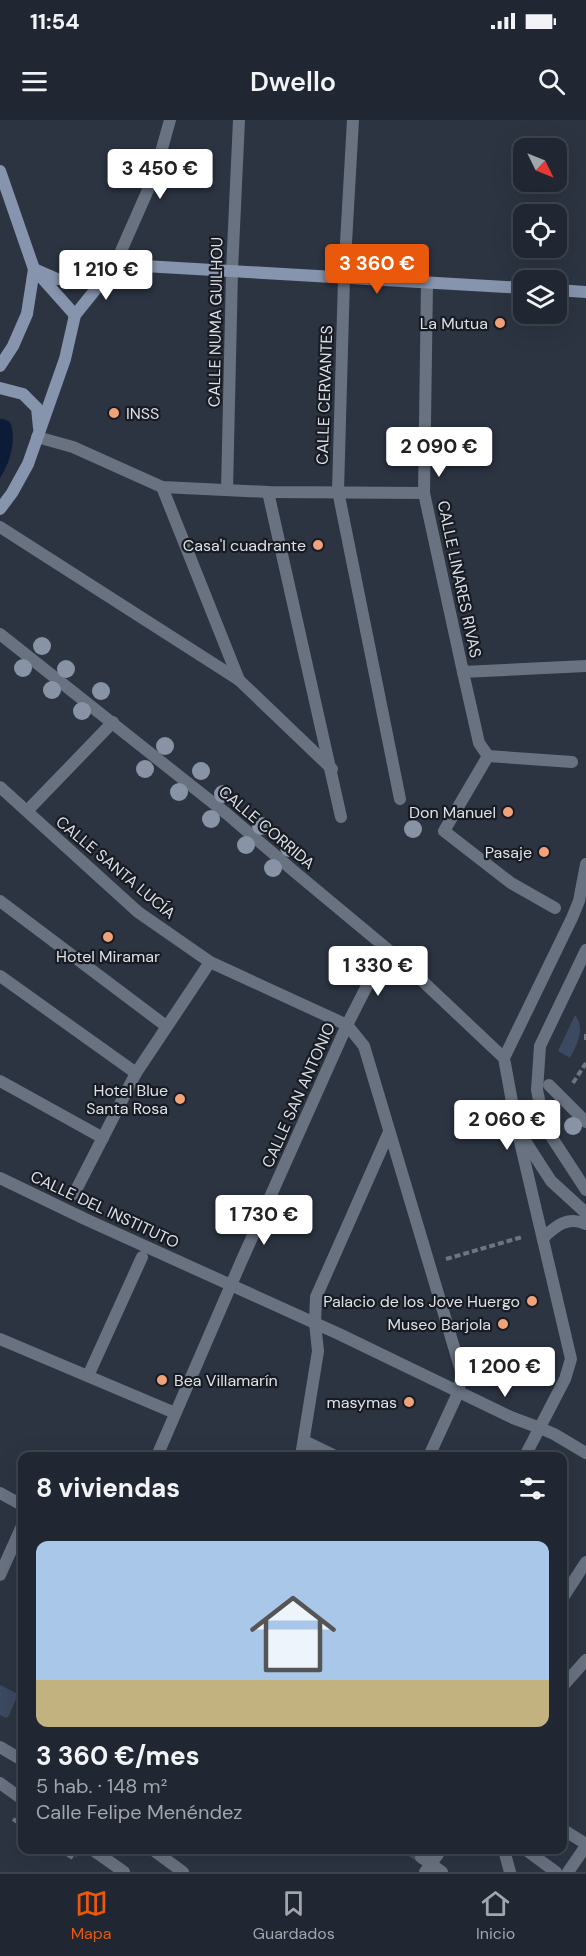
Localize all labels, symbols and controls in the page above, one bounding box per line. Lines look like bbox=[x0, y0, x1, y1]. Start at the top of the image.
text: 11:54 bbox=[30, 7, 80, 36]
text: Dwello bbox=[250, 64, 336, 99]
icon: menu bbox=[18, 65, 51, 98]
icon: search bbox=[535, 65, 568, 98]
north arrow bbox=[513, 138, 567, 192]
map controls bbox=[513, 138, 567, 324]
pin: 3 450 € bbox=[105, 149, 215, 200]
text: 3 450 € bbox=[122, 155, 198, 181]
button: locate bbox=[513, 204, 567, 258]
street label: CALLE NUMA GUILHOU bbox=[204, 237, 227, 407]
pin: 3 360 € bbox=[322, 244, 432, 295]
pin: 1 210 € bbox=[51, 250, 161, 301]
text: 3 360 € bbox=[339, 250, 415, 276]
text: 1 210 € bbox=[73, 256, 139, 282]
button: layers bbox=[513, 270, 567, 324]
place label: La Mutua bbox=[420, 313, 488, 334]
marker: La Mutua bbox=[493, 316, 507, 330]
street label: CALLE CERVANTES bbox=[312, 325, 337, 465]
place label: INSS bbox=[126, 403, 159, 424]
marker: INSS bbox=[107, 406, 121, 420]
pin: 2 090 € bbox=[384, 427, 494, 478]
text: 2 090 € bbox=[400, 433, 478, 459]
street label: CALLE LINARES RIVAS bbox=[433, 499, 486, 660]
place label: Casa'l cuadrante bbox=[183, 535, 306, 556]
marker: Casa'l cuadrante bbox=[311, 538, 325, 552]
street label: CALLE CORRIDA bbox=[214, 781, 319, 874]
place label: Don Manuel bbox=[409, 802, 496, 823]
marker: Don Manuel bbox=[501, 805, 515, 819]
street label: CALLE SANTA LUCÍA bbox=[52, 811, 180, 924]
place label: Pasaje bbox=[485, 842, 532, 863]
marker: Pasaje bbox=[537, 845, 551, 859]
marker: Hotel Miramar bbox=[101, 930, 115, 944]
place label: Hotel Miramar bbox=[56, 946, 160, 967]
pin: 1 330 € bbox=[323, 946, 433, 997]
text: 1 330 € bbox=[343, 952, 413, 978]
street label: CALLE SAN ANTONIO bbox=[257, 1019, 340, 1171]
place label: Hotel Blue Santa Rosa bbox=[86, 1080, 168, 1119]
marker: Hotel Blue Santa Rosa bbox=[173, 1092, 187, 1106]
pin: 2 060 € bbox=[452, 1100, 562, 1151]
text: 2 060 € bbox=[468, 1106, 546, 1132]
street label: CALLE DEL INSTITUTO bbox=[27, 1166, 182, 1253]
pin: 1 730 € bbox=[209, 1195, 319, 1246]
text: 1 730 € bbox=[229, 1201, 299, 1227]
place label: Palacio de los Jove Huergo bbox=[323, 1291, 520, 1312]
marker: Palacio de los Jove Huergo bbox=[525, 1294, 539, 1308]
place label: Museo Barjola bbox=[388, 1314, 491, 1335]
marker: Museo Barjola bbox=[496, 1317, 510, 1331]
pin: 1 200 € bbox=[450, 1347, 560, 1398]
text: 1 200 € bbox=[469, 1353, 541, 1379]
place label: Bea Villamarín bbox=[174, 1370, 278, 1391]
marker: Bea Villamarín bbox=[155, 1373, 169, 1387]
place label: masymas bbox=[326, 1392, 397, 1413]
marker: masymas bbox=[402, 1395, 416, 1409]
text: 8 viviendas bbox=[36, 1471, 180, 1505]
icon: filters bbox=[516, 1472, 549, 1505]
icon: home bbox=[239, 1580, 347, 1688]
text: 3 360 €/mes bbox=[36, 1739, 199, 1773]
text: 5 hab. · 148 m² bbox=[36, 1773, 167, 1799]
text: Calle Felipe Menéndez bbox=[36, 1799, 242, 1825]
tab: Mapa bbox=[71, 1887, 112, 1944]
tab: Guardados bbox=[253, 1887, 335, 1944]
tab: Inicio bbox=[476, 1887, 515, 1944]

